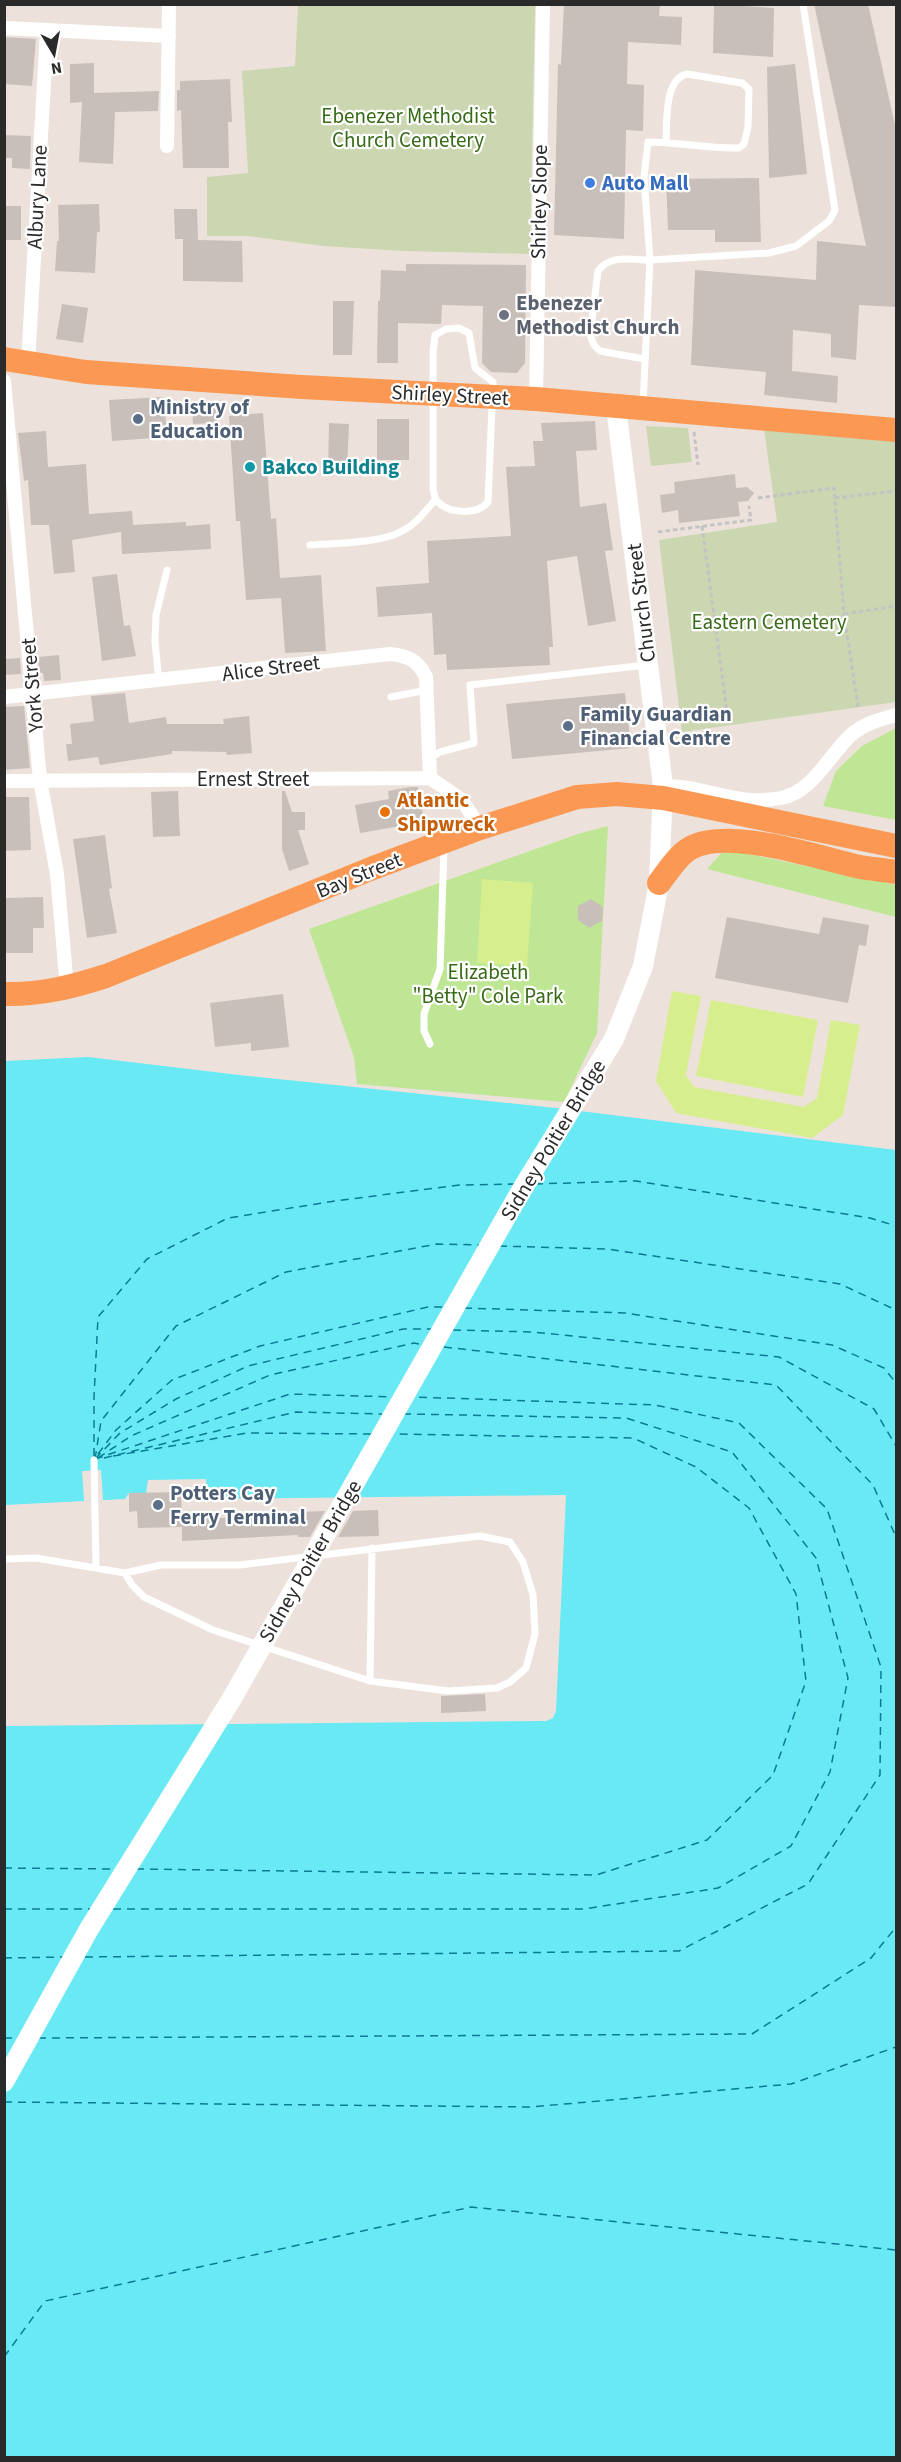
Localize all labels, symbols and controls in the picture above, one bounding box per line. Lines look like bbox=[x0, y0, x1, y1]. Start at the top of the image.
north arrow bbox=[24, 24, 84, 84]
text: N bbox=[49, 56, 64, 80]
park label: Ebenezer Methodist Church Cemetery bbox=[321, 101, 495, 155]
street label: Albury Lane bbox=[19, 144, 55, 250]
street label: Shirley Slope bbox=[523, 144, 555, 260]
place label: Auto Mall bbox=[601, 168, 689, 198]
marker: Auto Mall bbox=[583, 176, 597, 190]
place label: Ebenezer Methodist Church bbox=[516, 288, 679, 342]
marker: Ebenezer Methodist Church bbox=[497, 308, 511, 322]
street label: Shirley Street bbox=[390, 377, 510, 413]
place label: Ministry of Education bbox=[150, 392, 250, 446]
marker: Ministry of Education bbox=[131, 412, 145, 426]
place label: Bakco Building bbox=[262, 452, 399, 482]
marker: Bakco Building bbox=[243, 460, 257, 474]
street label: Church Street bbox=[619, 542, 663, 664]
park label: Eastern Cemetery bbox=[691, 607, 847, 637]
street label: York Street bbox=[13, 636, 51, 735]
street label: Alice Street bbox=[220, 647, 322, 689]
place label: Family Guardian Financial Centre bbox=[580, 699, 732, 753]
marker: Family Guardian Financial Centre bbox=[561, 719, 575, 733]
street label: Ernest Street bbox=[197, 764, 309, 794]
place label: Atlantic Shipwreck bbox=[396, 785, 495, 839]
marker: Atlantic Shipwreck bbox=[378, 805, 392, 819]
street label: Bay Street bbox=[312, 844, 406, 906]
park label: Elizabeth "Betty" Cole Park bbox=[413, 957, 564, 1011]
street label: Sidney Poitier Bridge bbox=[493, 1054, 613, 1226]
street label: Sidney Poitier Bridge bbox=[251, 1474, 369, 1648]
place label: Potters Cay Ferry Terminal bbox=[170, 1478, 306, 1532]
marker: Potters Cay Ferry Terminal bbox=[151, 1498, 165, 1512]

